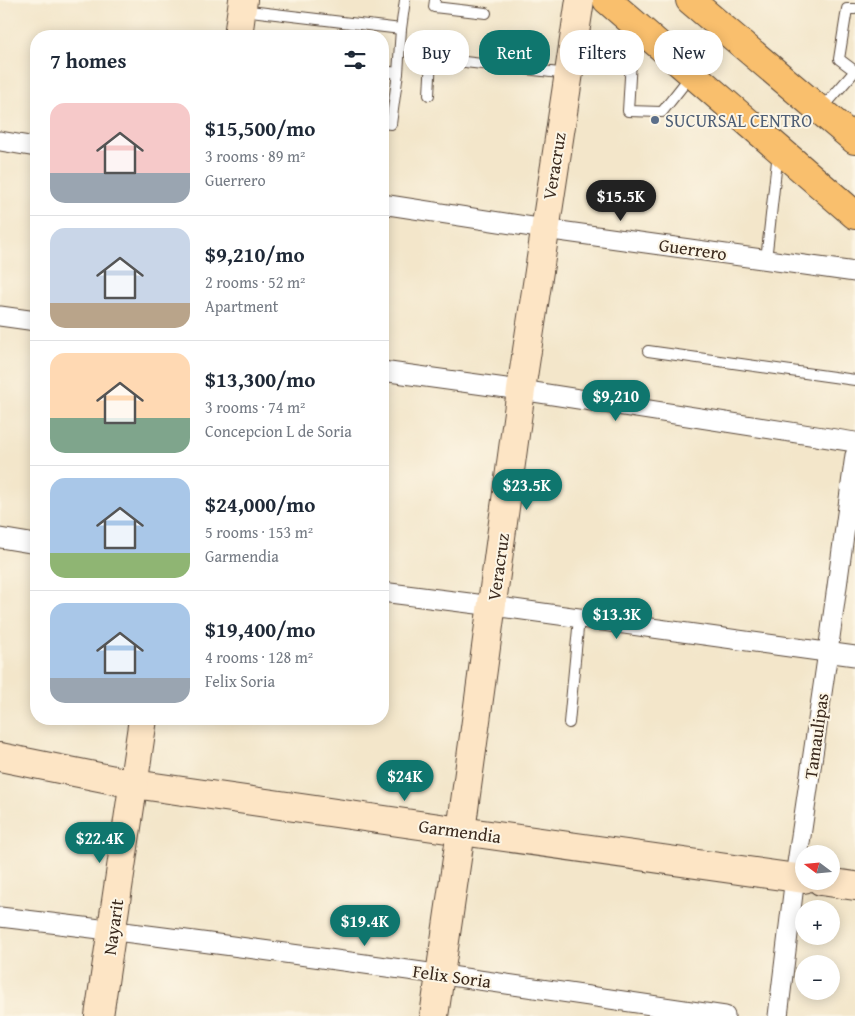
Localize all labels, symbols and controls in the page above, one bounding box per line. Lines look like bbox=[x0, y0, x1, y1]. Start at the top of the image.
chip: Buy bbox=[404, 30, 469, 75]
chip: Rent bbox=[479, 30, 550, 75]
chip: Filters bbox=[560, 30, 644, 75]
chip: New bbox=[654, 30, 723, 75]
text: 7 homes bbox=[50, 45, 126, 76]
icon: filters bbox=[341, 46, 369, 74]
place label: SUCURSAL CENTRO bbox=[665, 107, 812, 134]
text: $15,500/mo bbox=[205, 113, 315, 144]
marker: SUCURSAL CENTRO bbox=[649, 114, 661, 126]
icon: home bbox=[90, 123, 150, 183]
street label: Veracruz bbox=[535, 130, 573, 202]
text: 3 rooms · 89 m² bbox=[205, 144, 305, 168]
text: Guerrero bbox=[205, 168, 266, 192]
pin: $15.5K bbox=[580, 180, 662, 222]
text: $15.5K bbox=[597, 184, 645, 208]
street label: Guerrero bbox=[657, 231, 729, 267]
text: $9,210/mo bbox=[205, 239, 305, 270]
icon: home bbox=[90, 248, 150, 308]
text: 2 rooms · 52 m² bbox=[205, 270, 305, 294]
text: Apartment bbox=[205, 294, 278, 318]
text: $13,300/mo bbox=[205, 364, 315, 395]
icon: home bbox=[90, 373, 150, 433]
pin: $9,210 bbox=[575, 380, 657, 422]
text: $9,210 bbox=[593, 384, 639, 408]
text: 3 rooms · 74 m² bbox=[205, 395, 305, 419]
text: Concepcion L de Soria bbox=[205, 419, 352, 443]
pin: $23.5K bbox=[486, 468, 568, 511]
text: $23.5K bbox=[503, 473, 551, 497]
text: $24,000/mo bbox=[205, 489, 315, 520]
icon: home bbox=[90, 498, 150, 558]
text: 5 rooms · 153 m² bbox=[205, 520, 313, 544]
street label: Veracruz bbox=[480, 531, 516, 603]
text: Garmendia bbox=[205, 544, 279, 568]
pin: $13.3K bbox=[576, 598, 658, 640]
text: $13.3K bbox=[593, 602, 641, 626]
text: $19,400/mo bbox=[205, 614, 315, 645]
icon: home bbox=[90, 623, 150, 683]
text: 4 rooms · 128 m² bbox=[205, 645, 313, 669]
text: Felix Soria bbox=[205, 669, 275, 693]
street label: Tamaulipas bbox=[797, 691, 835, 781]
pin: $24K bbox=[375, 760, 435, 802]
text: $24K bbox=[388, 764, 422, 788]
street label: Garmendia bbox=[417, 812, 503, 850]
pin: $22.4K bbox=[59, 822, 141, 864]
text: $22.4K bbox=[76, 826, 124, 850]
north arrow bbox=[795, 845, 840, 890]
map controls bbox=[795, 845, 840, 1000]
street label: Nayarit bbox=[96, 897, 130, 957]
button: + bbox=[795, 900, 840, 945]
pin: $19.4K bbox=[324, 904, 406, 947]
text: $19.4K bbox=[341, 909, 389, 933]
button: − bbox=[795, 955, 840, 1000]
street label: Felix Soria bbox=[411, 957, 493, 995]

